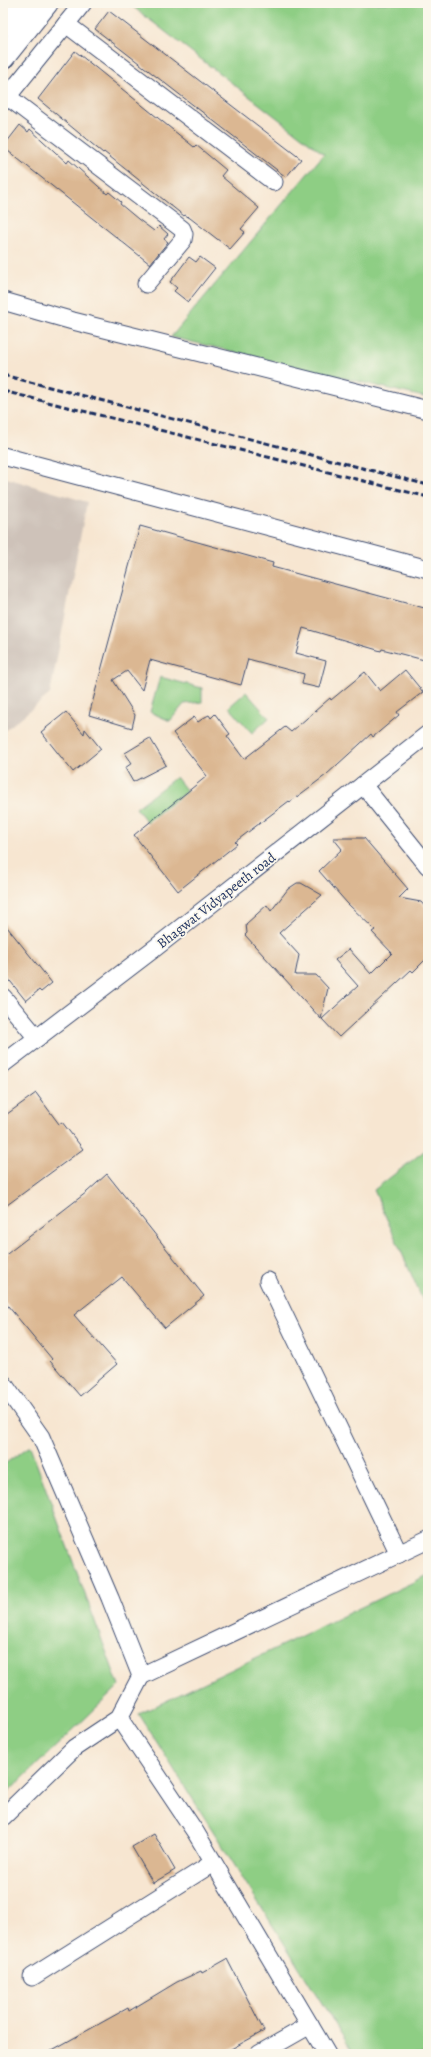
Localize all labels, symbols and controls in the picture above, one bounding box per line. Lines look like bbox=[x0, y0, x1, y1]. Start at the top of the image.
street label: Bhagwat Vidyapeeth road bbox=[153, 848, 280, 953]

